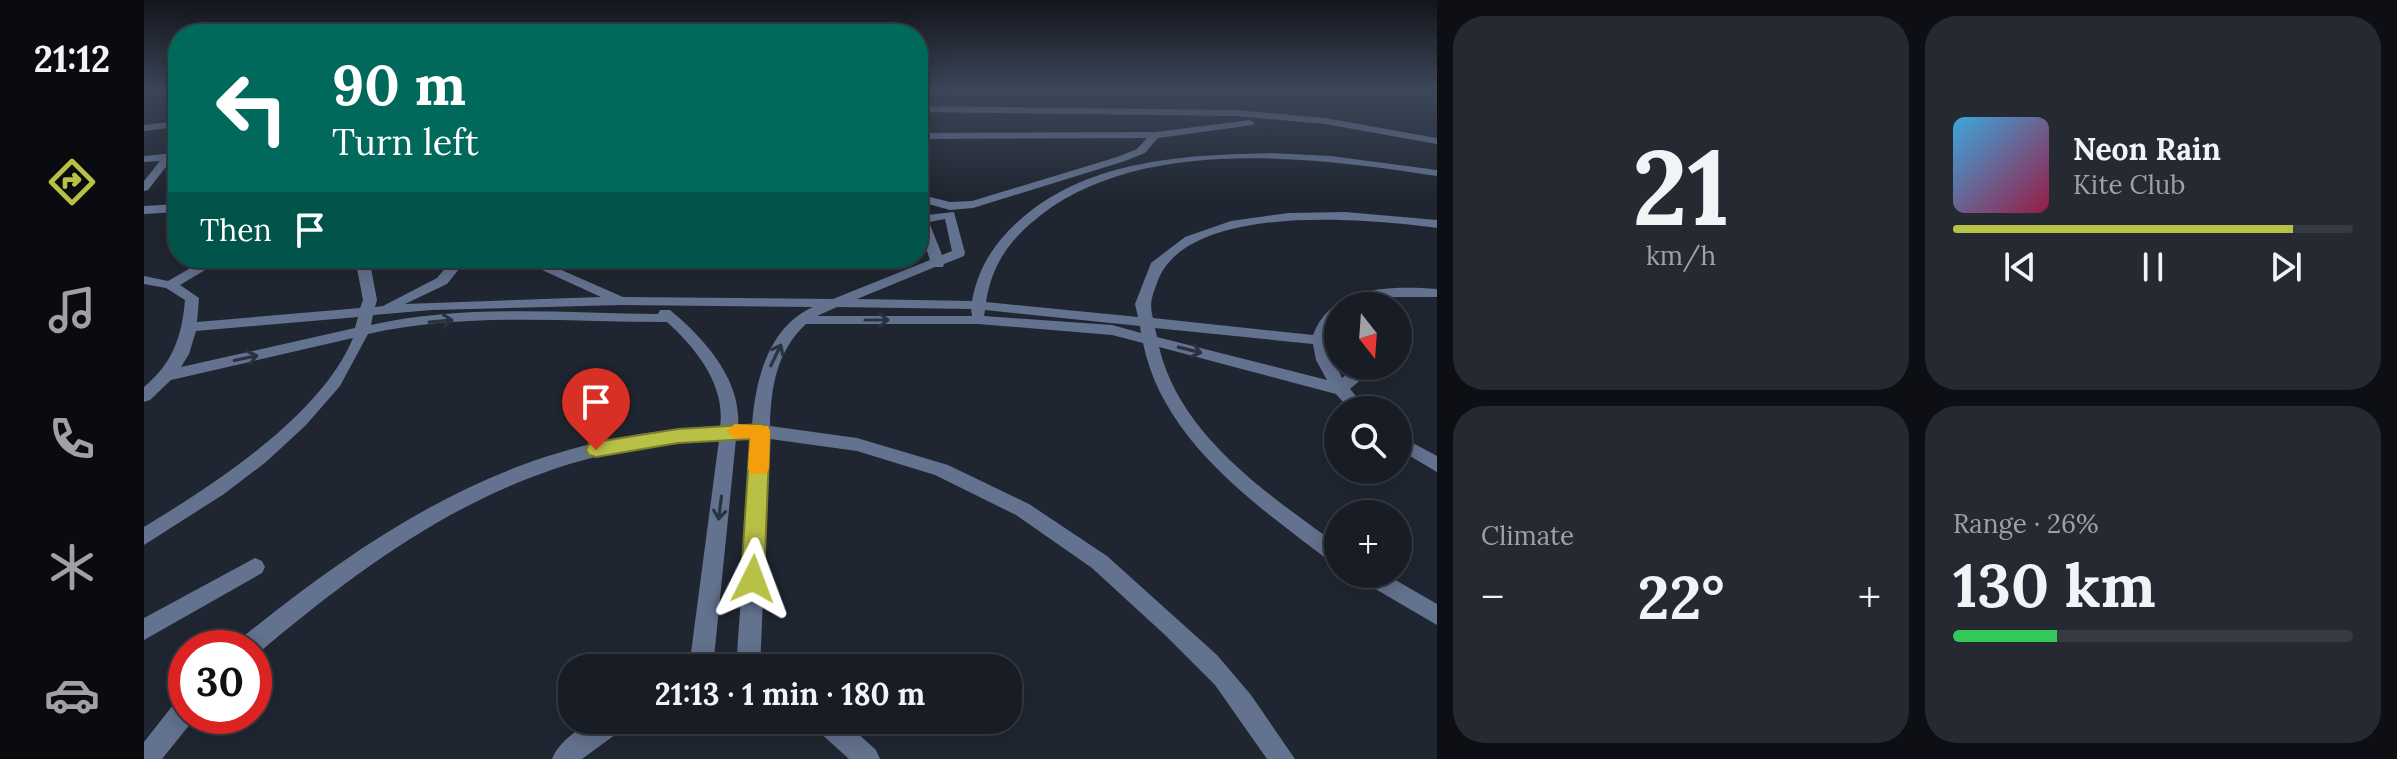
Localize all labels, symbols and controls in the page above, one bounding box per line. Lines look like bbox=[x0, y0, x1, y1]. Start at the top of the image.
text: 21:12 bbox=[34, 36, 110, 82]
text: 90 m bbox=[332, 49, 466, 120]
icon: left bbox=[200, 56, 304, 160]
text: Turn left bbox=[332, 119, 479, 165]
text: 21 bbox=[1632, 120, 1730, 253]
text: Neon Rain bbox=[2073, 130, 2221, 168]
icon: directions bbox=[44, 154, 100, 210]
text: Kite Club bbox=[2073, 168, 2185, 201]
icon: arrive bbox=[288, 208, 332, 252]
text: Then bbox=[200, 211, 272, 249]
text: km/h bbox=[1646, 239, 1716, 272]
icon: previous bbox=[1998, 245, 2042, 289]
icon: pause bbox=[2131, 245, 2175, 289]
icon: next bbox=[2264, 245, 2308, 289]
icon: music bbox=[44, 282, 100, 338]
north arrow bbox=[1324, 292, 1412, 380]
map controls bbox=[1324, 292, 1412, 588]
one-way arrow bbox=[863, 312, 890, 328]
one-way arrow bbox=[427, 313, 454, 328]
one-way arrow bbox=[769, 344, 784, 368]
one-way arrow bbox=[1176, 344, 1202, 359]
one-way arrow bbox=[233, 350, 259, 365]
pin bbox=[562, 368, 630, 450]
icon: arrive bbox=[574, 380, 618, 424]
button: search bbox=[1324, 396, 1412, 484]
icon: phone bbox=[44, 411, 100, 467]
one-way arrow bbox=[712, 495, 727, 521]
button: + bbox=[1324, 500, 1412, 588]
text: Range · 26% bbox=[1953, 507, 2099, 540]
text: Climate bbox=[1481, 519, 1574, 552]
position arrow bbox=[711, 537, 795, 621]
icon: climate bbox=[44, 539, 100, 595]
text: 130 km bbox=[1953, 547, 2156, 623]
text: 22° bbox=[1638, 559, 1724, 635]
text: − bbox=[1481, 569, 1504, 625]
text: + bbox=[1858, 569, 1881, 625]
speed limit sign: 30 bbox=[168, 630, 272, 734]
icon: car bbox=[44, 667, 100, 723]
text: 21:13 · 1 min · 180 m bbox=[655, 675, 925, 713]

